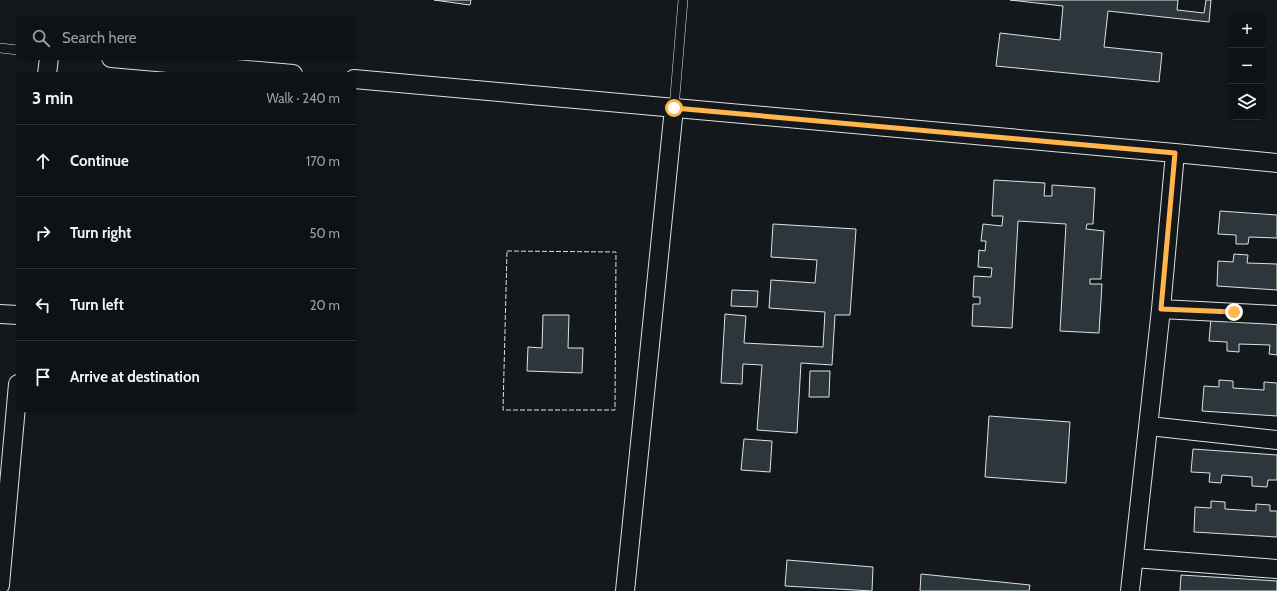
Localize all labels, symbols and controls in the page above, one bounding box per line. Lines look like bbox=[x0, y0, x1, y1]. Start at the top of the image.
map controls bbox=[1229, 12, 1265, 120]
button: + bbox=[1229, 12, 1265, 48]
search box bbox=[16, 16, 356, 60]
icon: search bbox=[30, 27, 52, 49]
text: Search here bbox=[62, 29, 137, 47]
button: − bbox=[1229, 48, 1265, 84]
button: layers bbox=[1229, 84, 1265, 120]
text: 3 min bbox=[32, 88, 73, 108]
text: Walk · 240 m bbox=[266, 90, 340, 106]
route start bbox=[665, 99, 683, 117]
icon: ahead bbox=[32, 150, 54, 172]
text: Continue bbox=[70, 152, 129, 170]
text: 170 m bbox=[306, 153, 340, 169]
icon: right bbox=[32, 222, 54, 244]
text: Turn right bbox=[70, 224, 131, 242]
text: 50 m bbox=[310, 225, 340, 241]
icon: left bbox=[32, 294, 54, 316]
text: Turn left bbox=[70, 296, 124, 314]
text: 20 m bbox=[310, 297, 340, 313]
route end bbox=[1225, 303, 1243, 321]
icon: arrive bbox=[32, 366, 54, 388]
text: Arrive at destination bbox=[70, 368, 200, 386]

